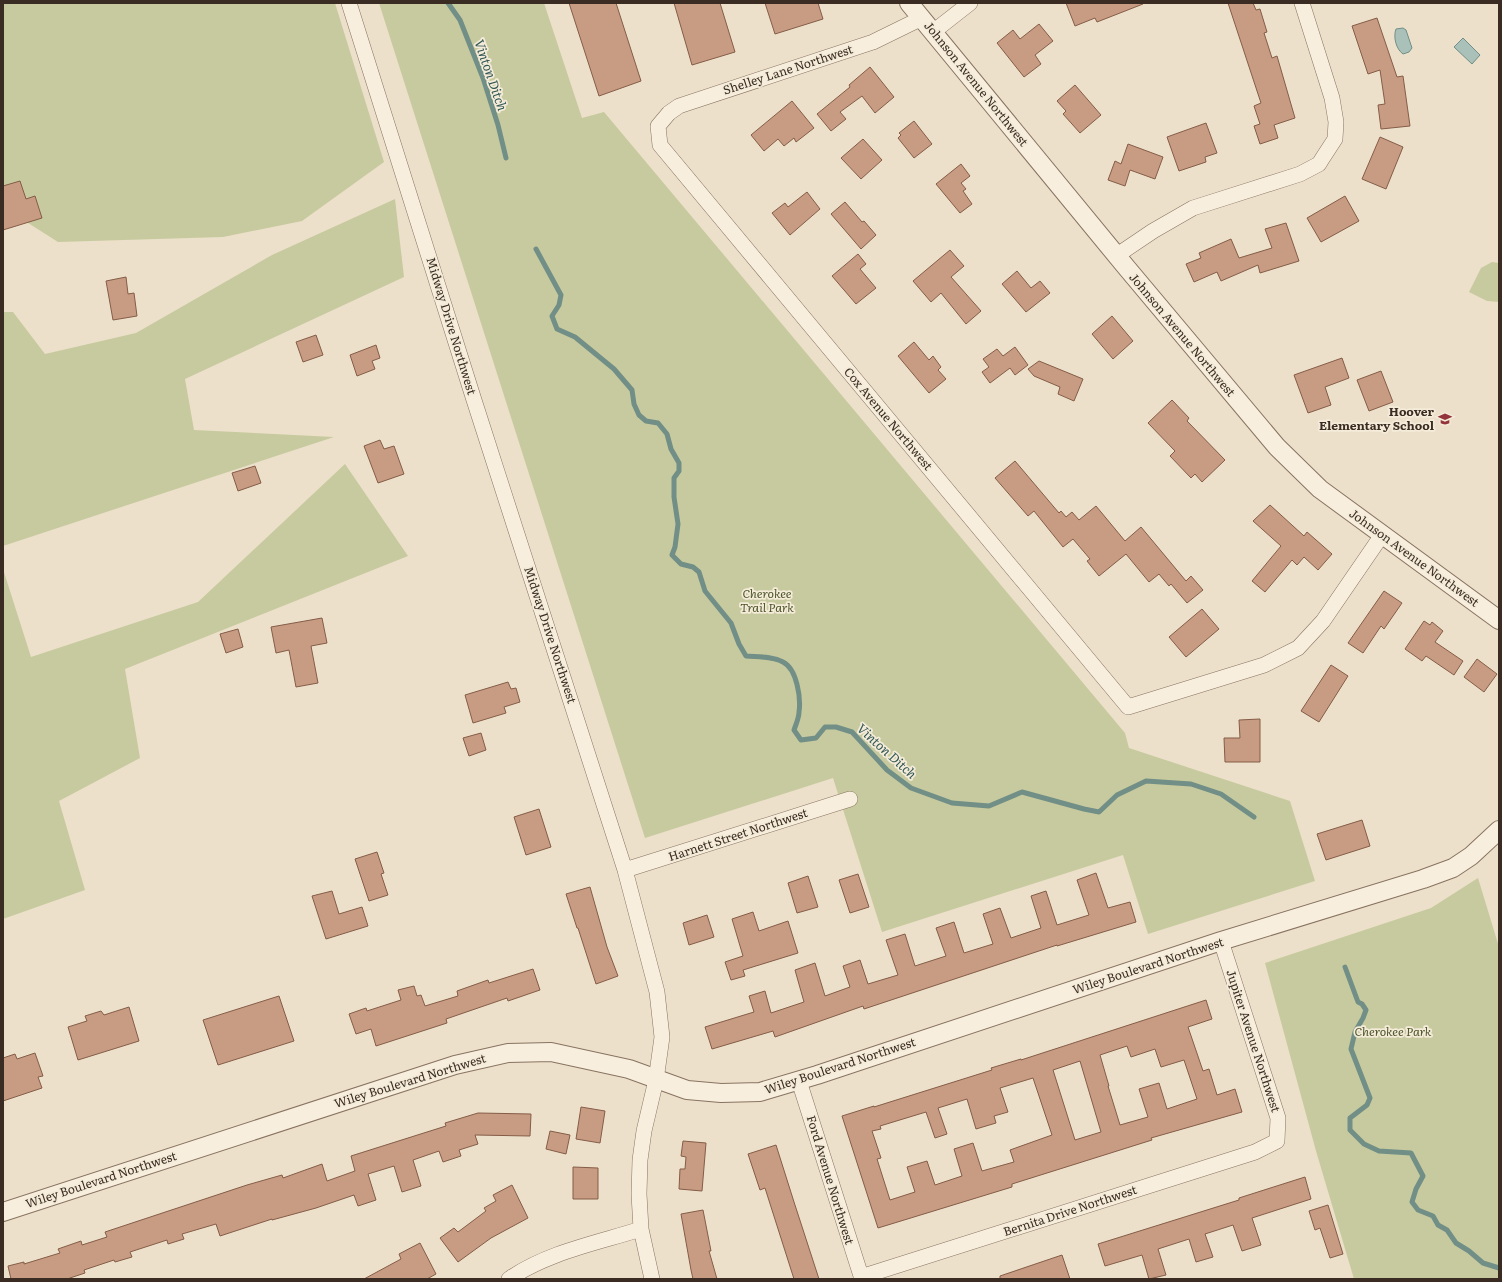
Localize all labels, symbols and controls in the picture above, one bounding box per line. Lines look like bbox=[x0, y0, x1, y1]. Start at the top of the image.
street label: Johnson Avenue Northwest bbox=[920, 17, 1033, 150]
water label: Vinton Ditch bbox=[470, 37, 513, 113]
street label: Shelley Lane Northwest bbox=[720, 39, 855, 99]
street label: Midway Drive Northwest bbox=[422, 255, 482, 397]
street label: Johnson Avenue Northwest bbox=[1126, 269, 1240, 400]
street label: Cox Avenue Northwest bbox=[840, 363, 937, 474]
place label: Hoover Elementary School bbox=[1319, 402, 1435, 434]
school or university icon: Hoover Elementary School bbox=[1437, 411, 1453, 427]
street label: Johnson Avenue Northwest bbox=[1346, 504, 1483, 611]
street label: Midway Drive Northwest bbox=[520, 564, 582, 706]
park label: Cherokee Trail Park bbox=[740, 584, 794, 616]
water label: Vinton Ditch bbox=[853, 719, 922, 783]
street label: Harnett Street Northwest bbox=[666, 803, 810, 865]
street label: Wiley Boulevard Northwest bbox=[1070, 932, 1226, 998]
street label: Jupiter Avenue Northwest bbox=[1222, 967, 1286, 1115]
park label: Cherokee Park bbox=[1355, 1022, 1432, 1040]
street label: Wiley Boulevard Northwest bbox=[762, 1032, 918, 1098]
street label: Wiley Boulevard Northwest bbox=[332, 1048, 488, 1112]
street label: Ford Avenue Northwest bbox=[803, 1113, 859, 1247]
street label: Wiley Boulevard Northwest bbox=[23, 1146, 179, 1212]
street label: Bernita Drive Northwest bbox=[1001, 1180, 1139, 1240]

